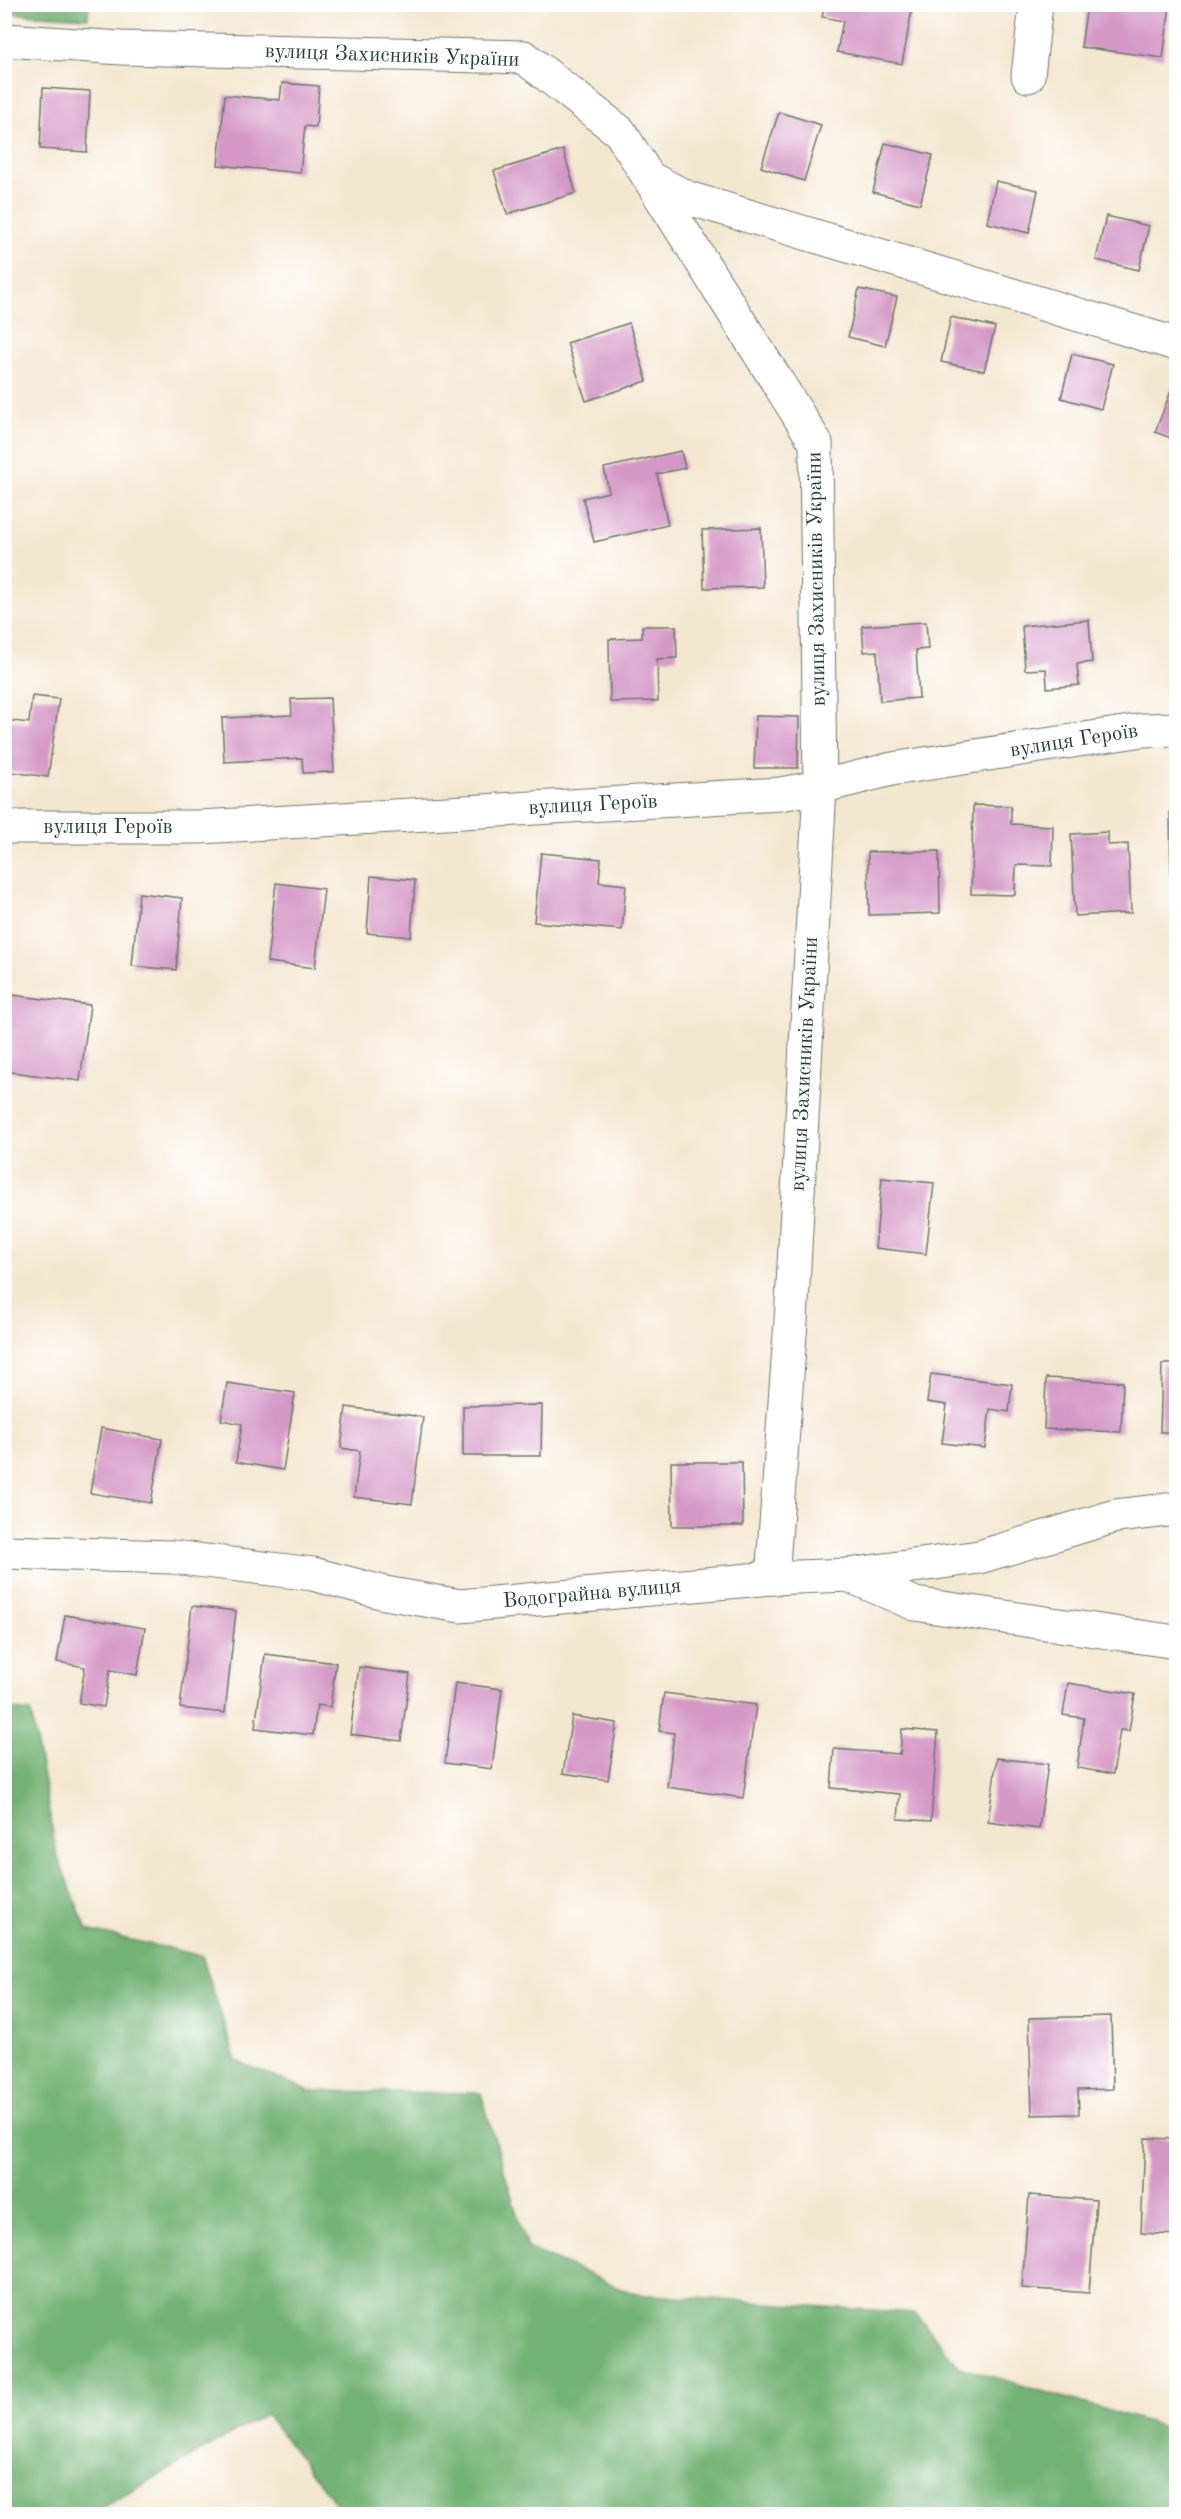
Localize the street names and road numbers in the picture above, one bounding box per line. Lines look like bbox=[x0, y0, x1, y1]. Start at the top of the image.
street label: вулиця Захисників України bbox=[264, 41, 520, 71]
street label: вулиця Захисників України bbox=[804, 451, 830, 707]
street label: вулиця Героїв bbox=[1008, 721, 1140, 761]
street label: вулиця Героїв bbox=[528, 791, 658, 819]
street label: вулиця Героїв bbox=[43, 817, 173, 838]
street label: вулиця Захисників України bbox=[788, 936, 822, 1192]
street label: Водограйна вулиця bbox=[502, 1576, 682, 1612]

